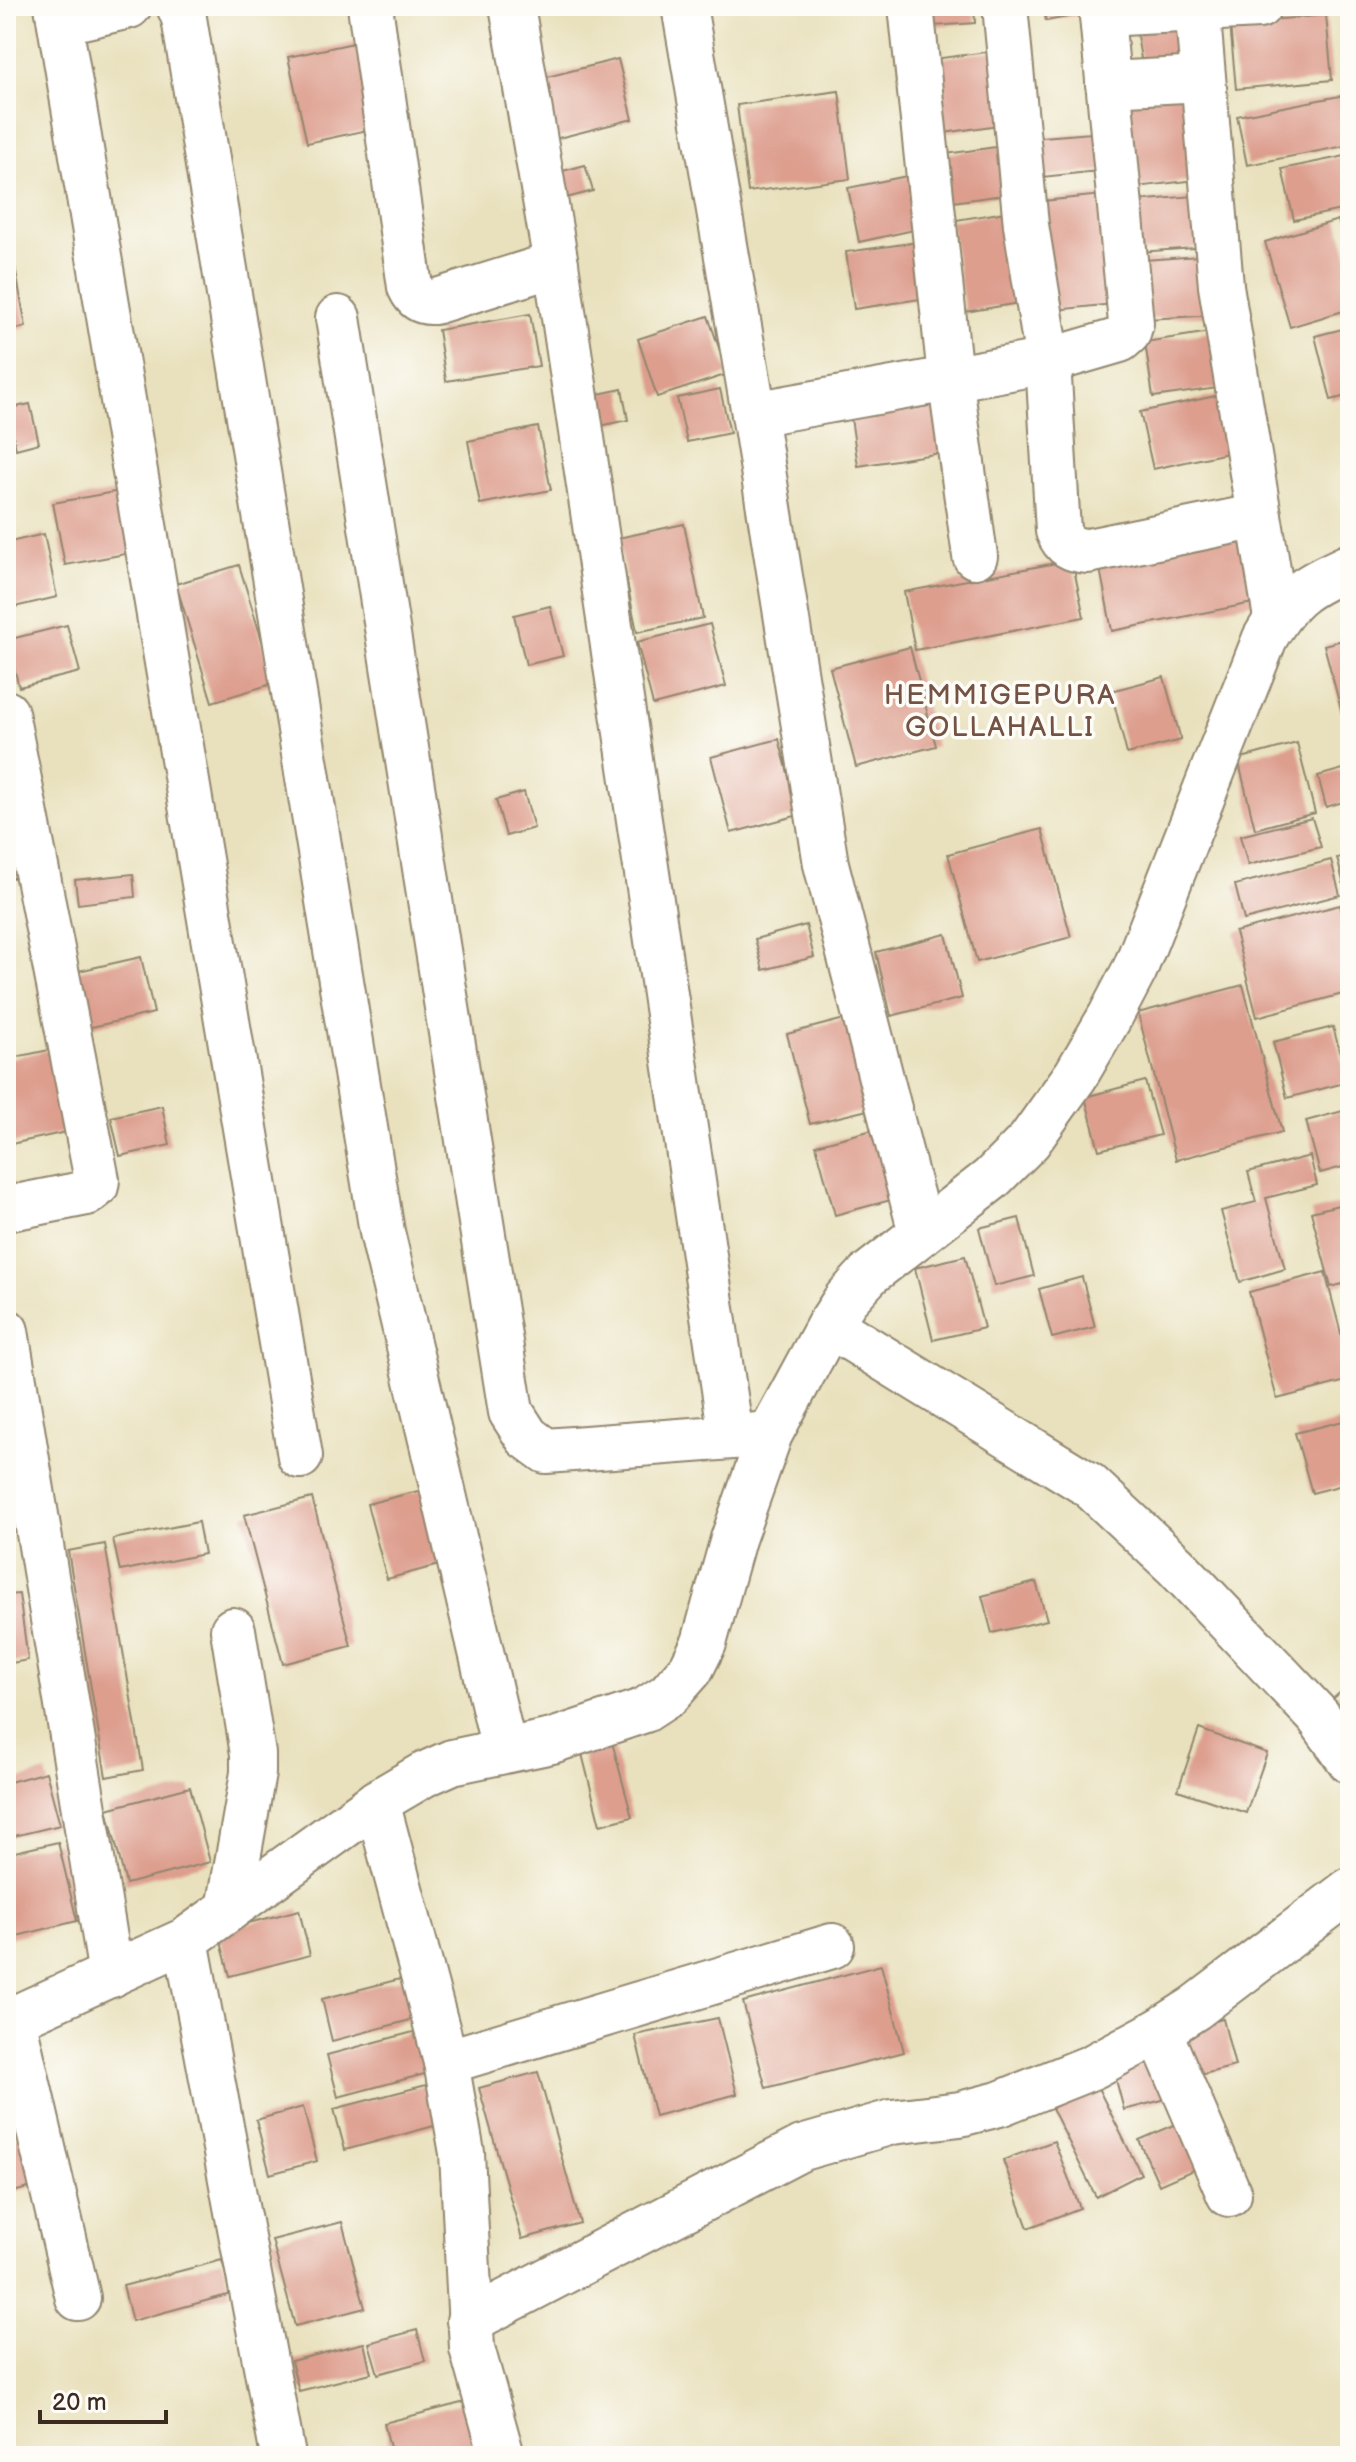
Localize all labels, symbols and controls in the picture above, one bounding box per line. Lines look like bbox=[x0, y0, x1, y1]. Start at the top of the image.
district label: HEMMIGEPURA GOLLAHALLI bbox=[884, 679, 1116, 744]
scale bar bbox=[40, 2374, 166, 2424]
text: 20 m bbox=[52, 2388, 107, 2417]

